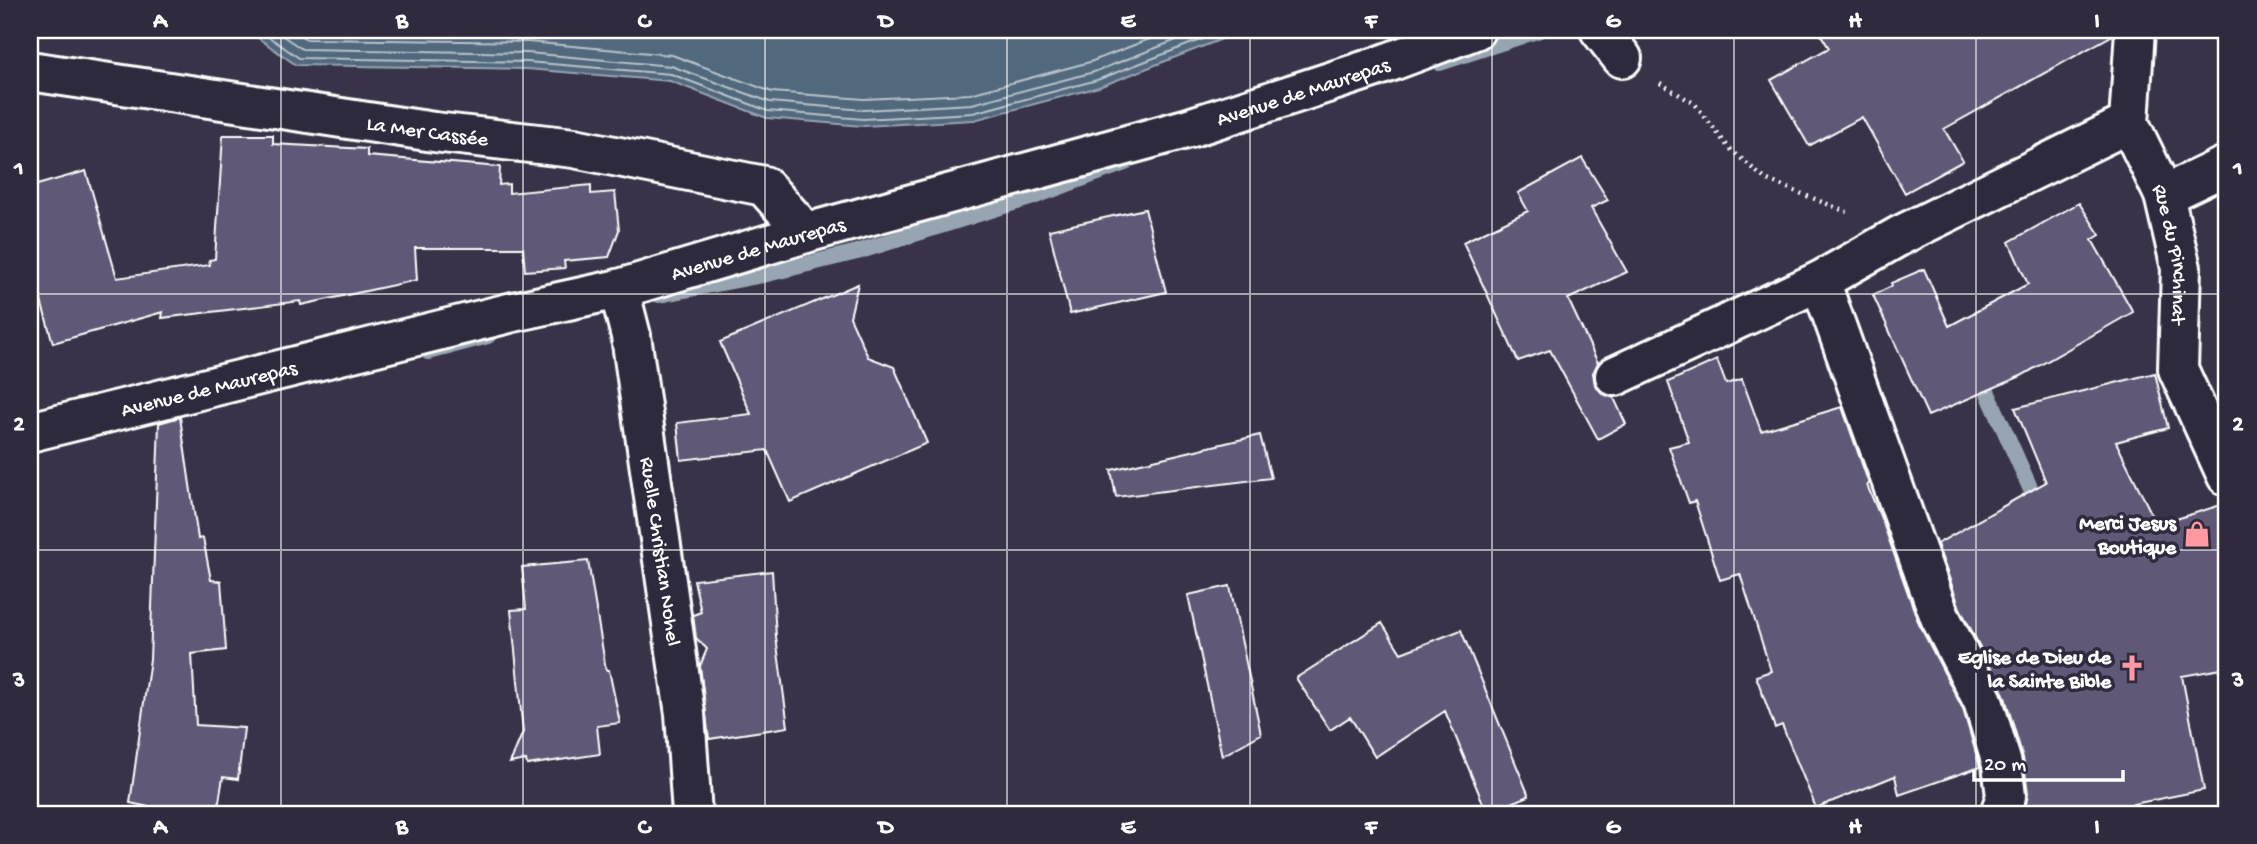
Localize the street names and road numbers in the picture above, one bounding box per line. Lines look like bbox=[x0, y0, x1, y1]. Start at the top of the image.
street label: Avenue de Maurepas bbox=[1214, 54, 1395, 134]
street label: La Mer Cassée bbox=[365, 113, 490, 154]
street label: Rue du Pinchinat bbox=[2144, 180, 2190, 327]
street label: Avenue de Maurepas bbox=[669, 213, 850, 289]
street label: Avenue de Maurepas bbox=[119, 357, 301, 425]
street label: Ruelle Christian Nohel bbox=[632, 456, 684, 648]

